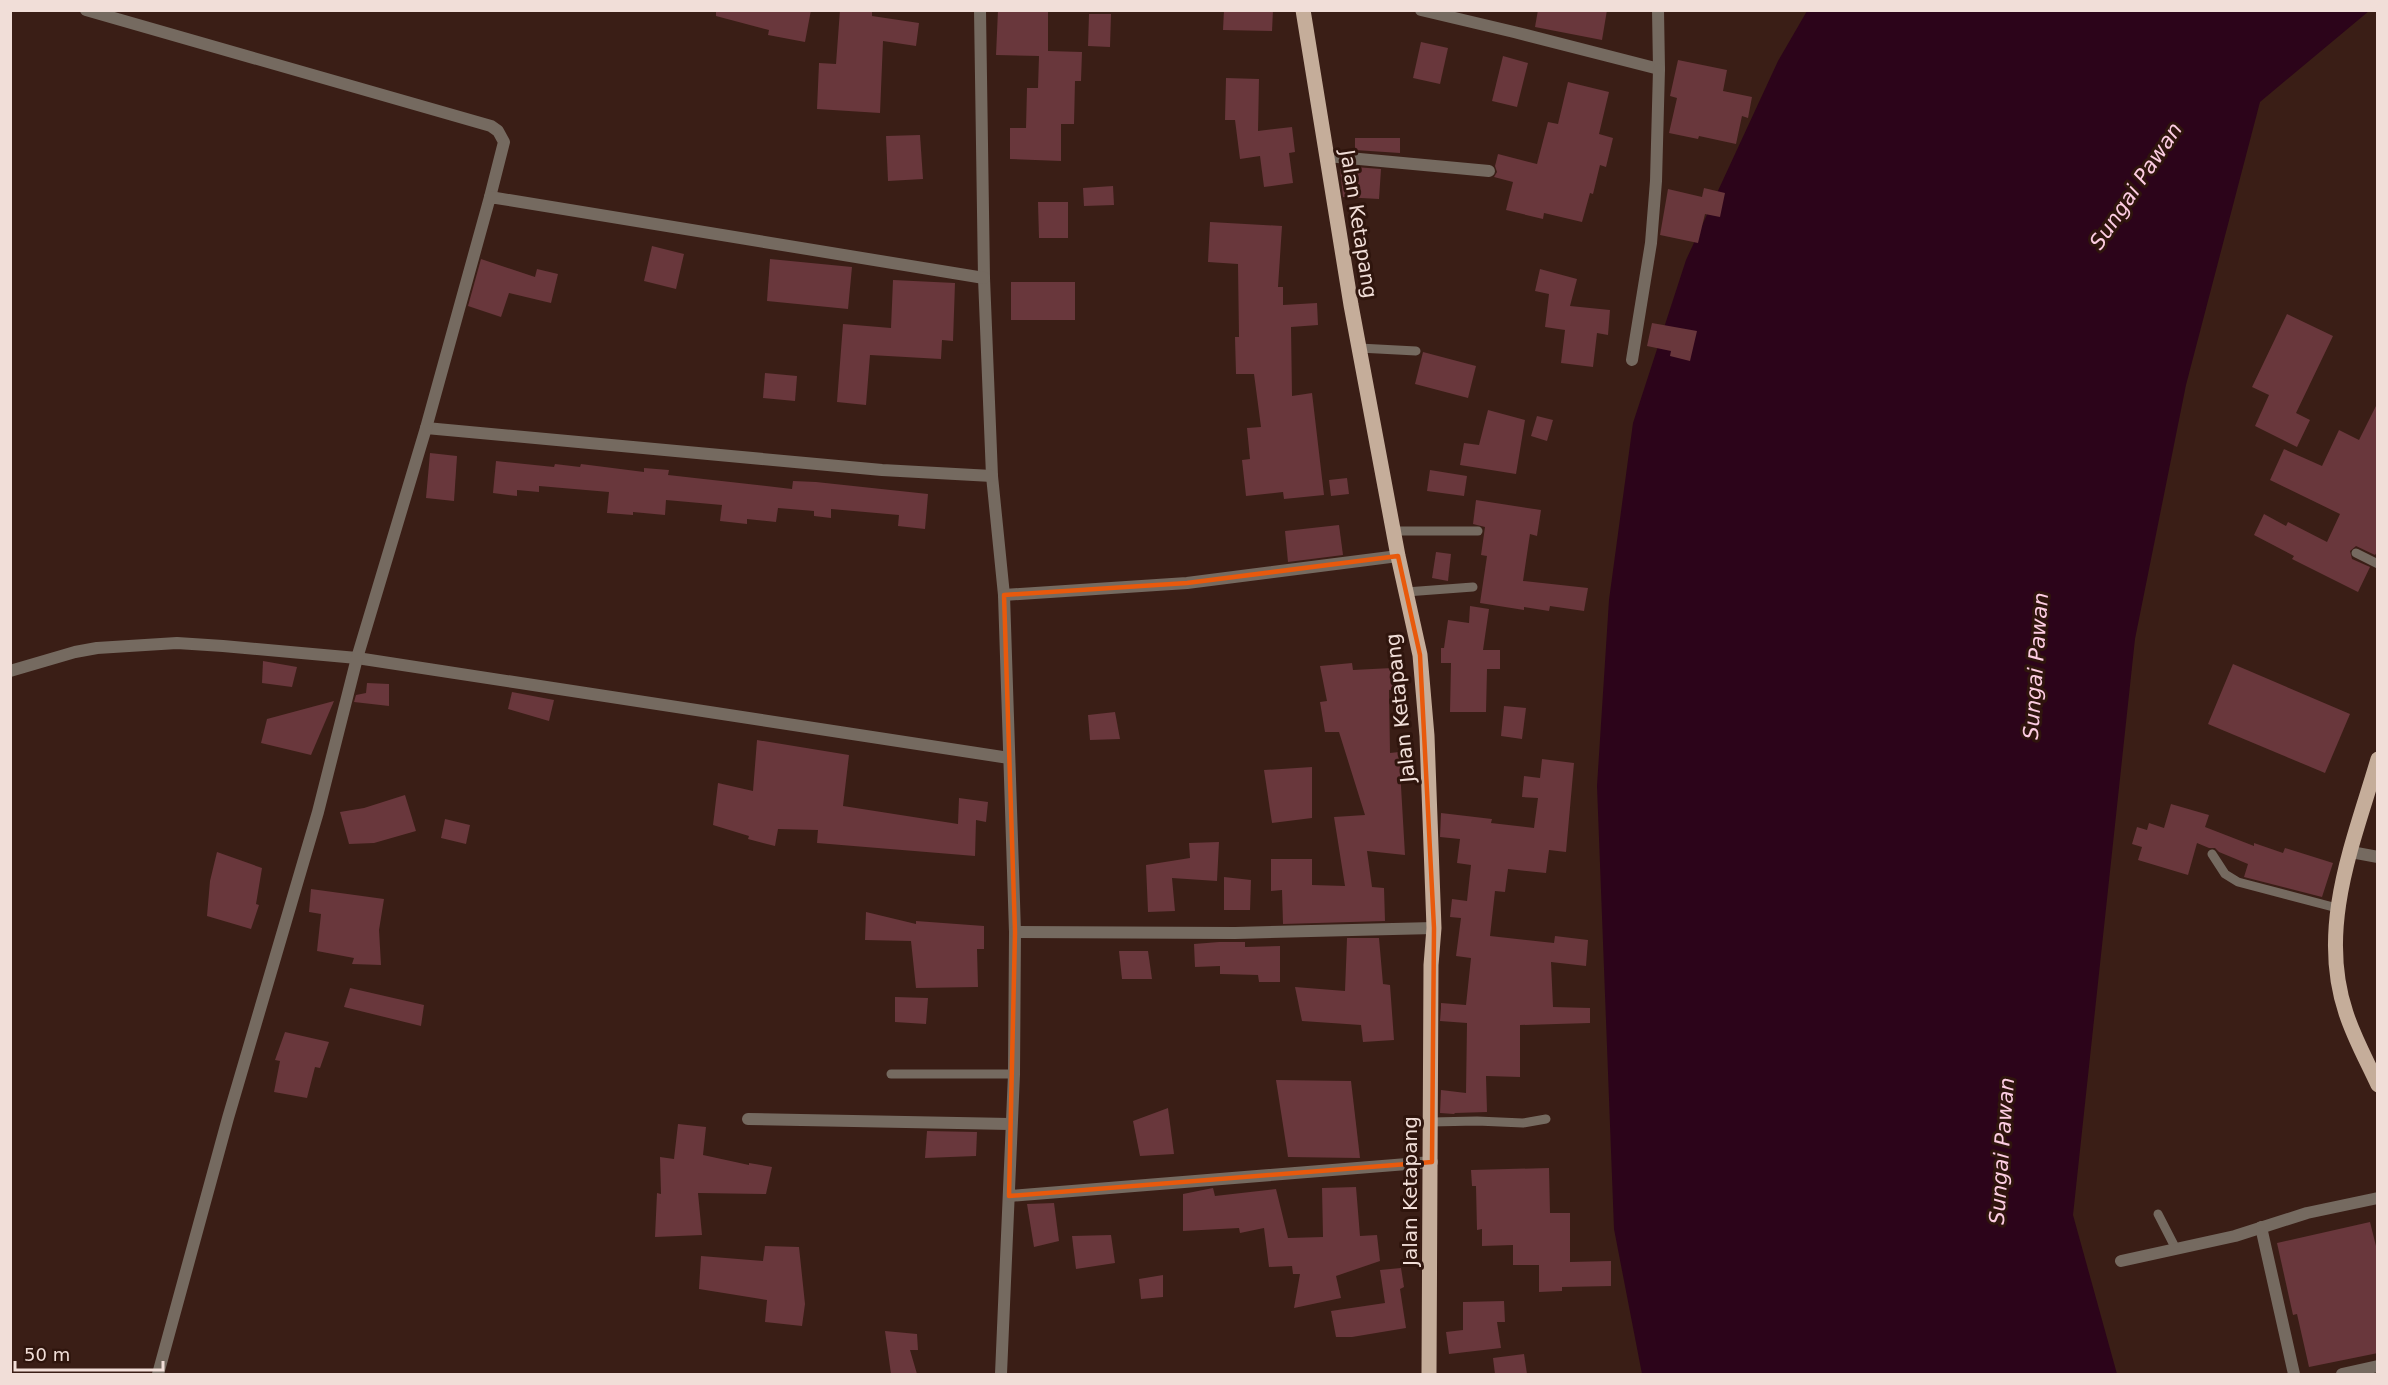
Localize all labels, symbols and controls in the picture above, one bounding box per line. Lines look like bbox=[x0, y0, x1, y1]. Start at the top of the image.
water label: Sungai Pawan bbox=[2085, 118, 2187, 254]
street label: Jalan Ketapang bbox=[1335, 146, 1383, 300]
water label: Sungai Pawan bbox=[2019, 592, 2053, 740]
street label: Jalan Ketapang bbox=[1380, 632, 1420, 786]
water label: Sungai Pawan bbox=[1985, 1077, 2019, 1225]
street label: Jalan Ketapang bbox=[1398, 1116, 1422, 1268]
scale bar bbox=[15, 1334, 164, 1372]
text: 50 m bbox=[24, 1344, 70, 1365]

